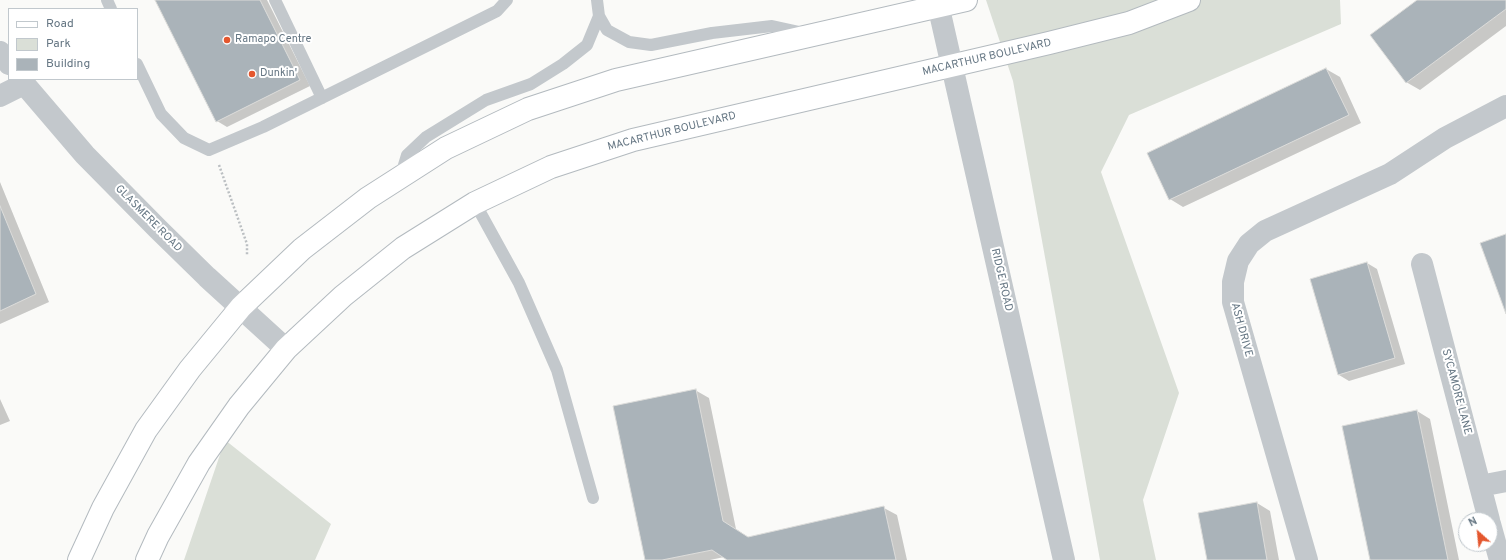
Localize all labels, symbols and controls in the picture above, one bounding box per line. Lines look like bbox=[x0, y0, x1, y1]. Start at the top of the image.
legend bbox=[8, 8, 138, 80]
text: Road bbox=[46, 16, 74, 32]
place label: Ramapo Centre bbox=[235, 33, 311, 47]
marker: Ramapo Centre bbox=[222, 35, 232, 45]
text: Park bbox=[46, 36, 71, 52]
street label: MACARTHUR BOULEVARD bbox=[921, 37, 1053, 79]
text: Building bbox=[46, 56, 90, 72]
place label: Dunkin' bbox=[260, 67, 297, 81]
marker: Dunkin' bbox=[247, 69, 257, 79]
street label: MACARTHUR BOULEVARD bbox=[606, 110, 738, 154]
street label: GLASMERE ROAD bbox=[112, 183, 184, 255]
street label: RIDGE ROAD bbox=[987, 247, 1015, 313]
street label: ASH DRIVE bbox=[1227, 301, 1255, 359]
street label: SYCAMORE LANE bbox=[1438, 348, 1474, 436]
north arrow bbox=[1458, 512, 1498, 552]
text: N bbox=[1466, 514, 1480, 530]

